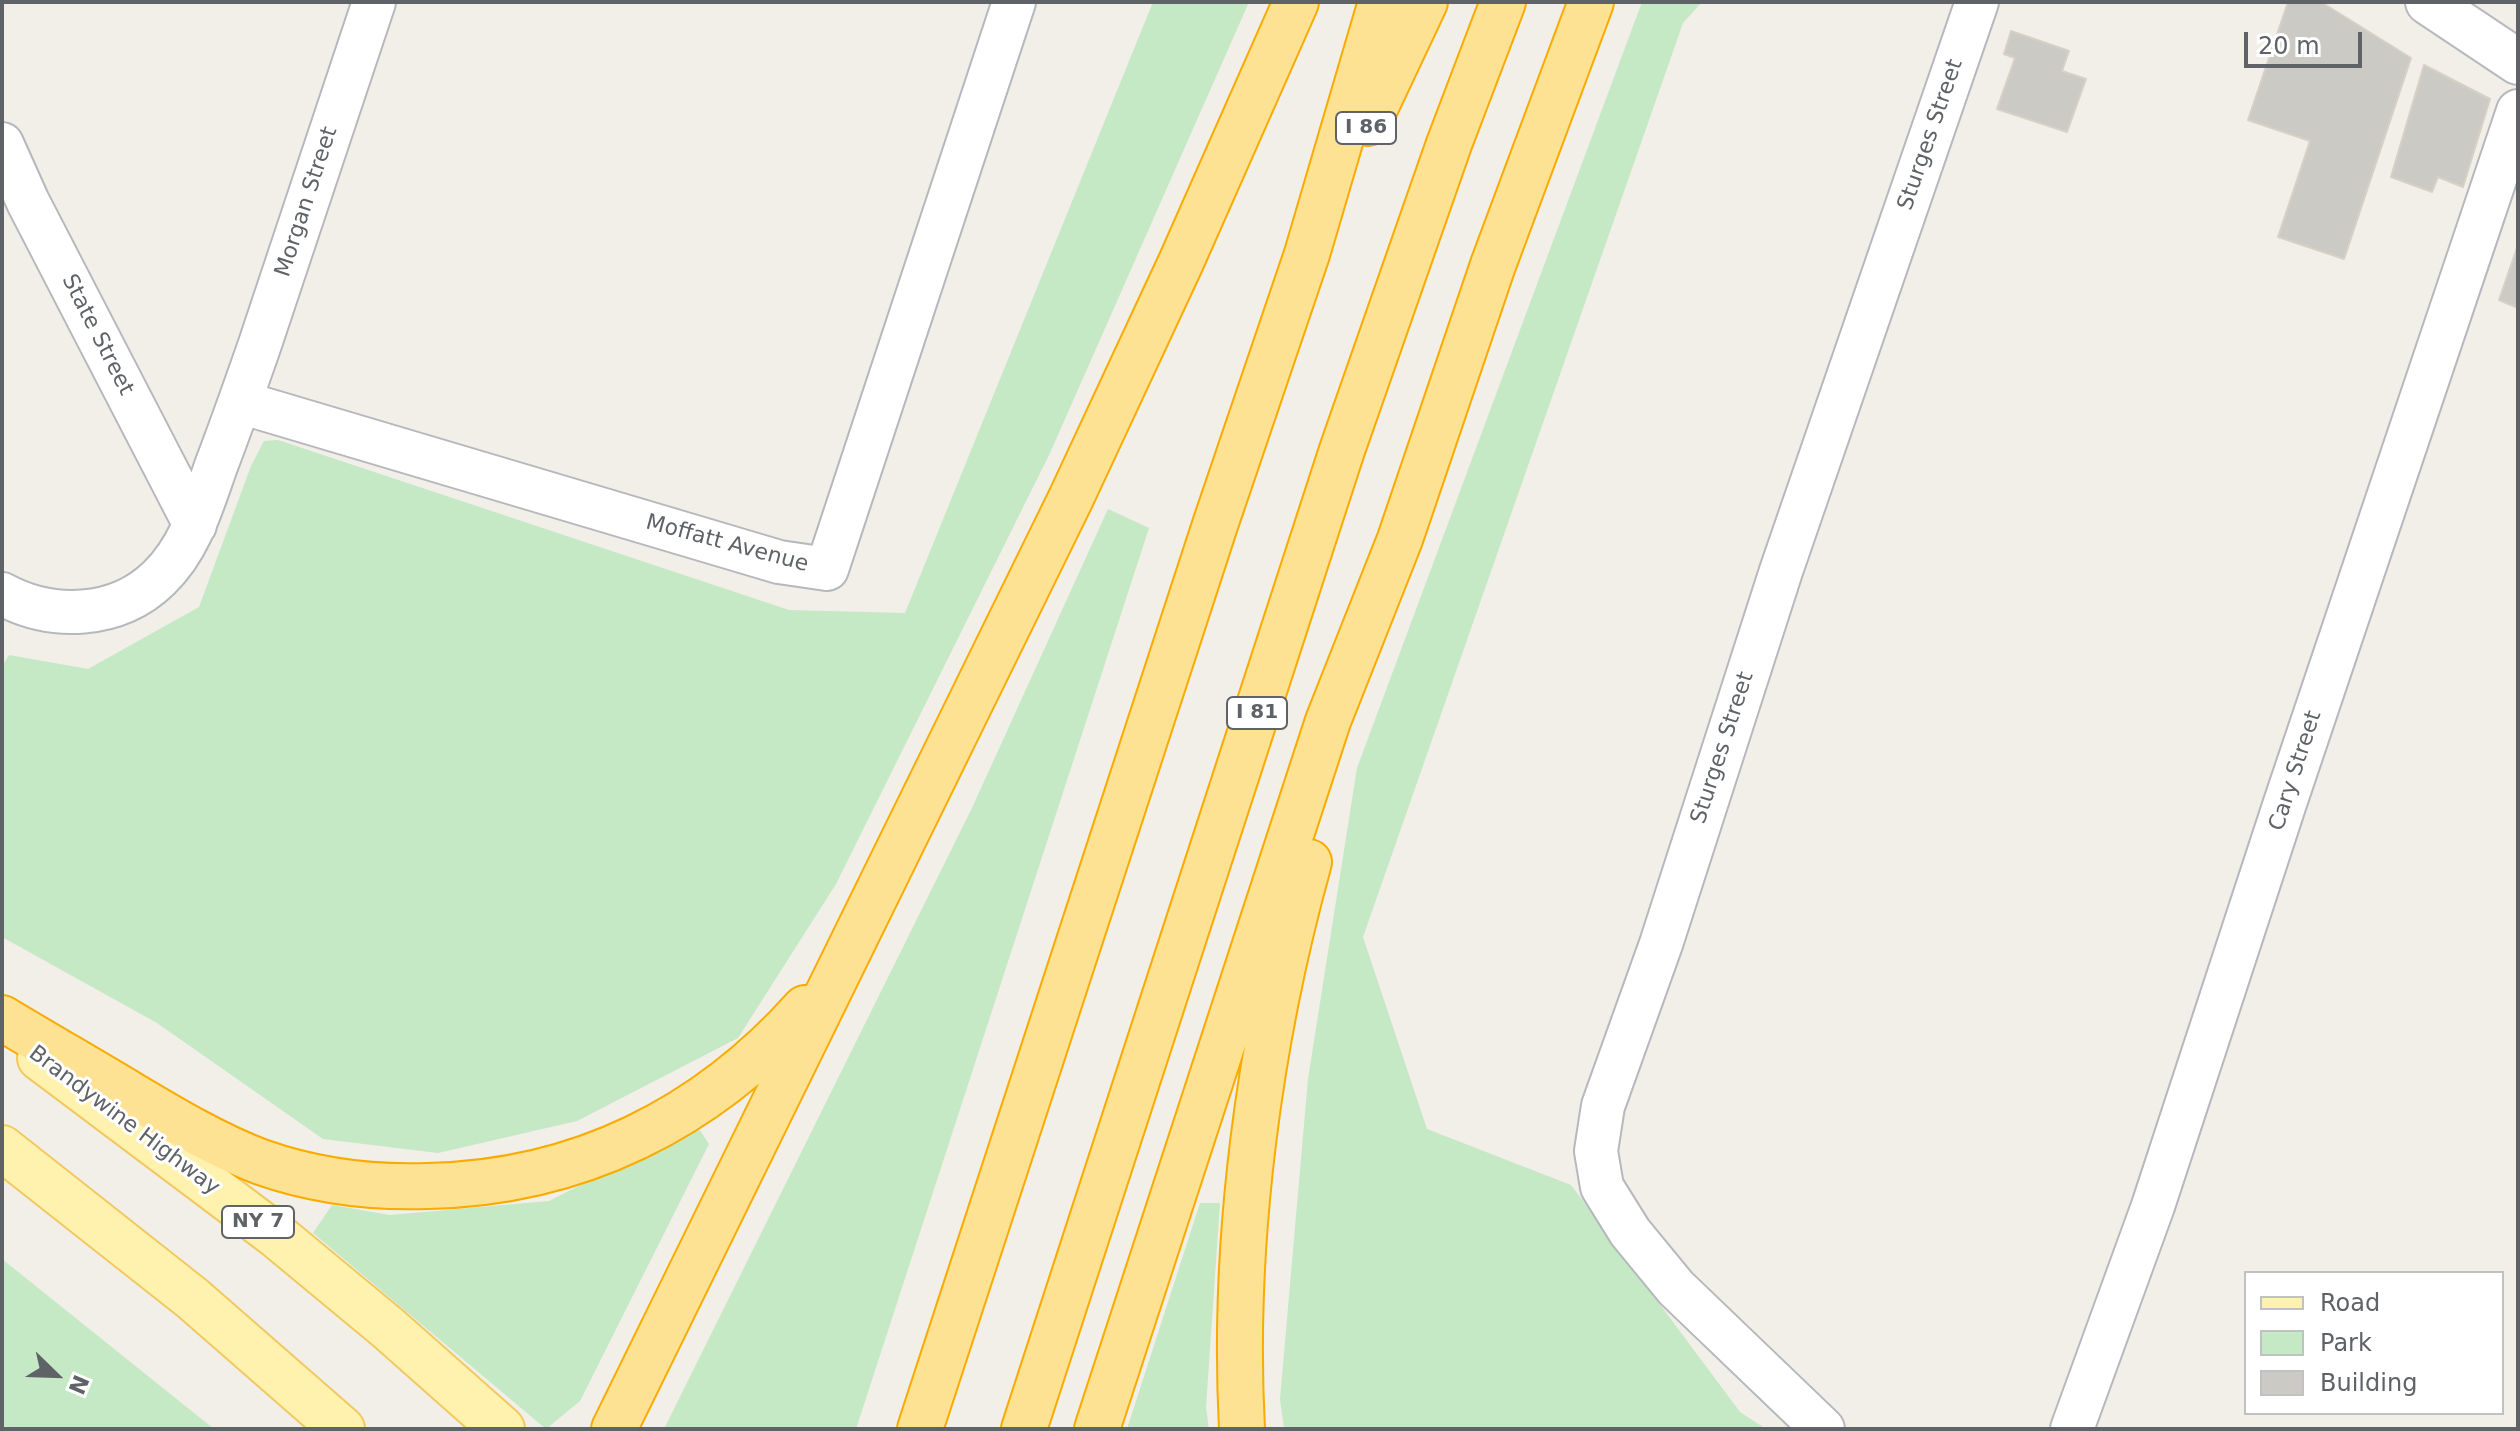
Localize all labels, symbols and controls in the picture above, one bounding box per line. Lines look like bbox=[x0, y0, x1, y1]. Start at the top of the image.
scale bar bbox=[2248, 16, 2366, 66]
text: 20 m bbox=[2258, 32, 2320, 60]
street label: Sturges Street bbox=[1893, 56, 1969, 214]
road number: I 86 bbox=[1336, 112, 1396, 144]
street label: Morgan Street bbox=[270, 124, 344, 280]
street label: State Street bbox=[55, 270, 139, 400]
street label: Moffatt Avenue bbox=[643, 510, 811, 578]
street label: Sturges Street bbox=[1686, 669, 1760, 827]
road number: I 81 bbox=[1227, 697, 1287, 729]
street label: Cary Street bbox=[2264, 708, 2328, 834]
street label: Brandywine Highway bbox=[23, 1041, 225, 1201]
road number: NY 7 bbox=[222, 1206, 294, 1238]
legend bbox=[2244, 1271, 2504, 1415]
text: Road bbox=[2320, 1289, 2380, 1317]
text: Park bbox=[2320, 1329, 2372, 1357]
north arrow bbox=[16, 1335, 96, 1415]
text: Building bbox=[2320, 1369, 2417, 1397]
text: N bbox=[63, 1371, 94, 1398]

